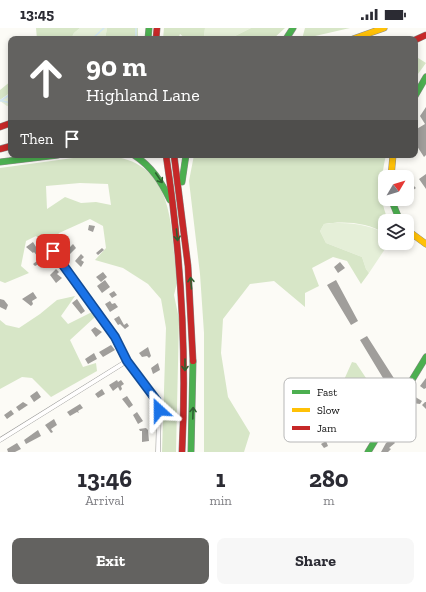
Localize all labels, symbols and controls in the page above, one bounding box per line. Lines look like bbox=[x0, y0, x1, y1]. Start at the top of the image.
text: 13:45 bbox=[20, 5, 54, 23]
text: 90 m bbox=[86, 50, 147, 83]
icon: ahead bbox=[20, 52, 72, 104]
text: Highland Lane bbox=[86, 84, 200, 106]
icon: arrive bbox=[61, 128, 83, 150]
text: Then bbox=[20, 130, 53, 148]
north arrow bbox=[378, 170, 414, 206]
map controls bbox=[378, 170, 414, 250]
one-way arrow bbox=[155, 172, 163, 183]
button: layers bbox=[378, 214, 414, 250]
one-way arrow bbox=[173, 228, 180, 241]
pin bbox=[36, 234, 70, 268]
icon: arrive bbox=[42, 240, 64, 262]
one-way arrow bbox=[187, 277, 194, 290]
one-way arrow bbox=[181, 358, 189, 371]
legend bbox=[284, 378, 416, 442]
text: Fast bbox=[317, 386, 338, 399]
position arrow bbox=[138, 389, 180, 431]
text: Slow bbox=[317, 404, 340, 417]
one-way arrow bbox=[189, 407, 196, 420]
text: Jam bbox=[317, 422, 337, 435]
text: 13:46 bbox=[77, 464, 132, 493]
text: 1 bbox=[216, 464, 225, 493]
text: 280 bbox=[309, 464, 349, 493]
text: Arrival bbox=[85, 493, 124, 508]
text: min bbox=[209, 493, 232, 508]
text: m bbox=[323, 493, 334, 508]
button: Exit bbox=[12, 538, 209, 584]
button: Share bbox=[217, 538, 414, 584]

